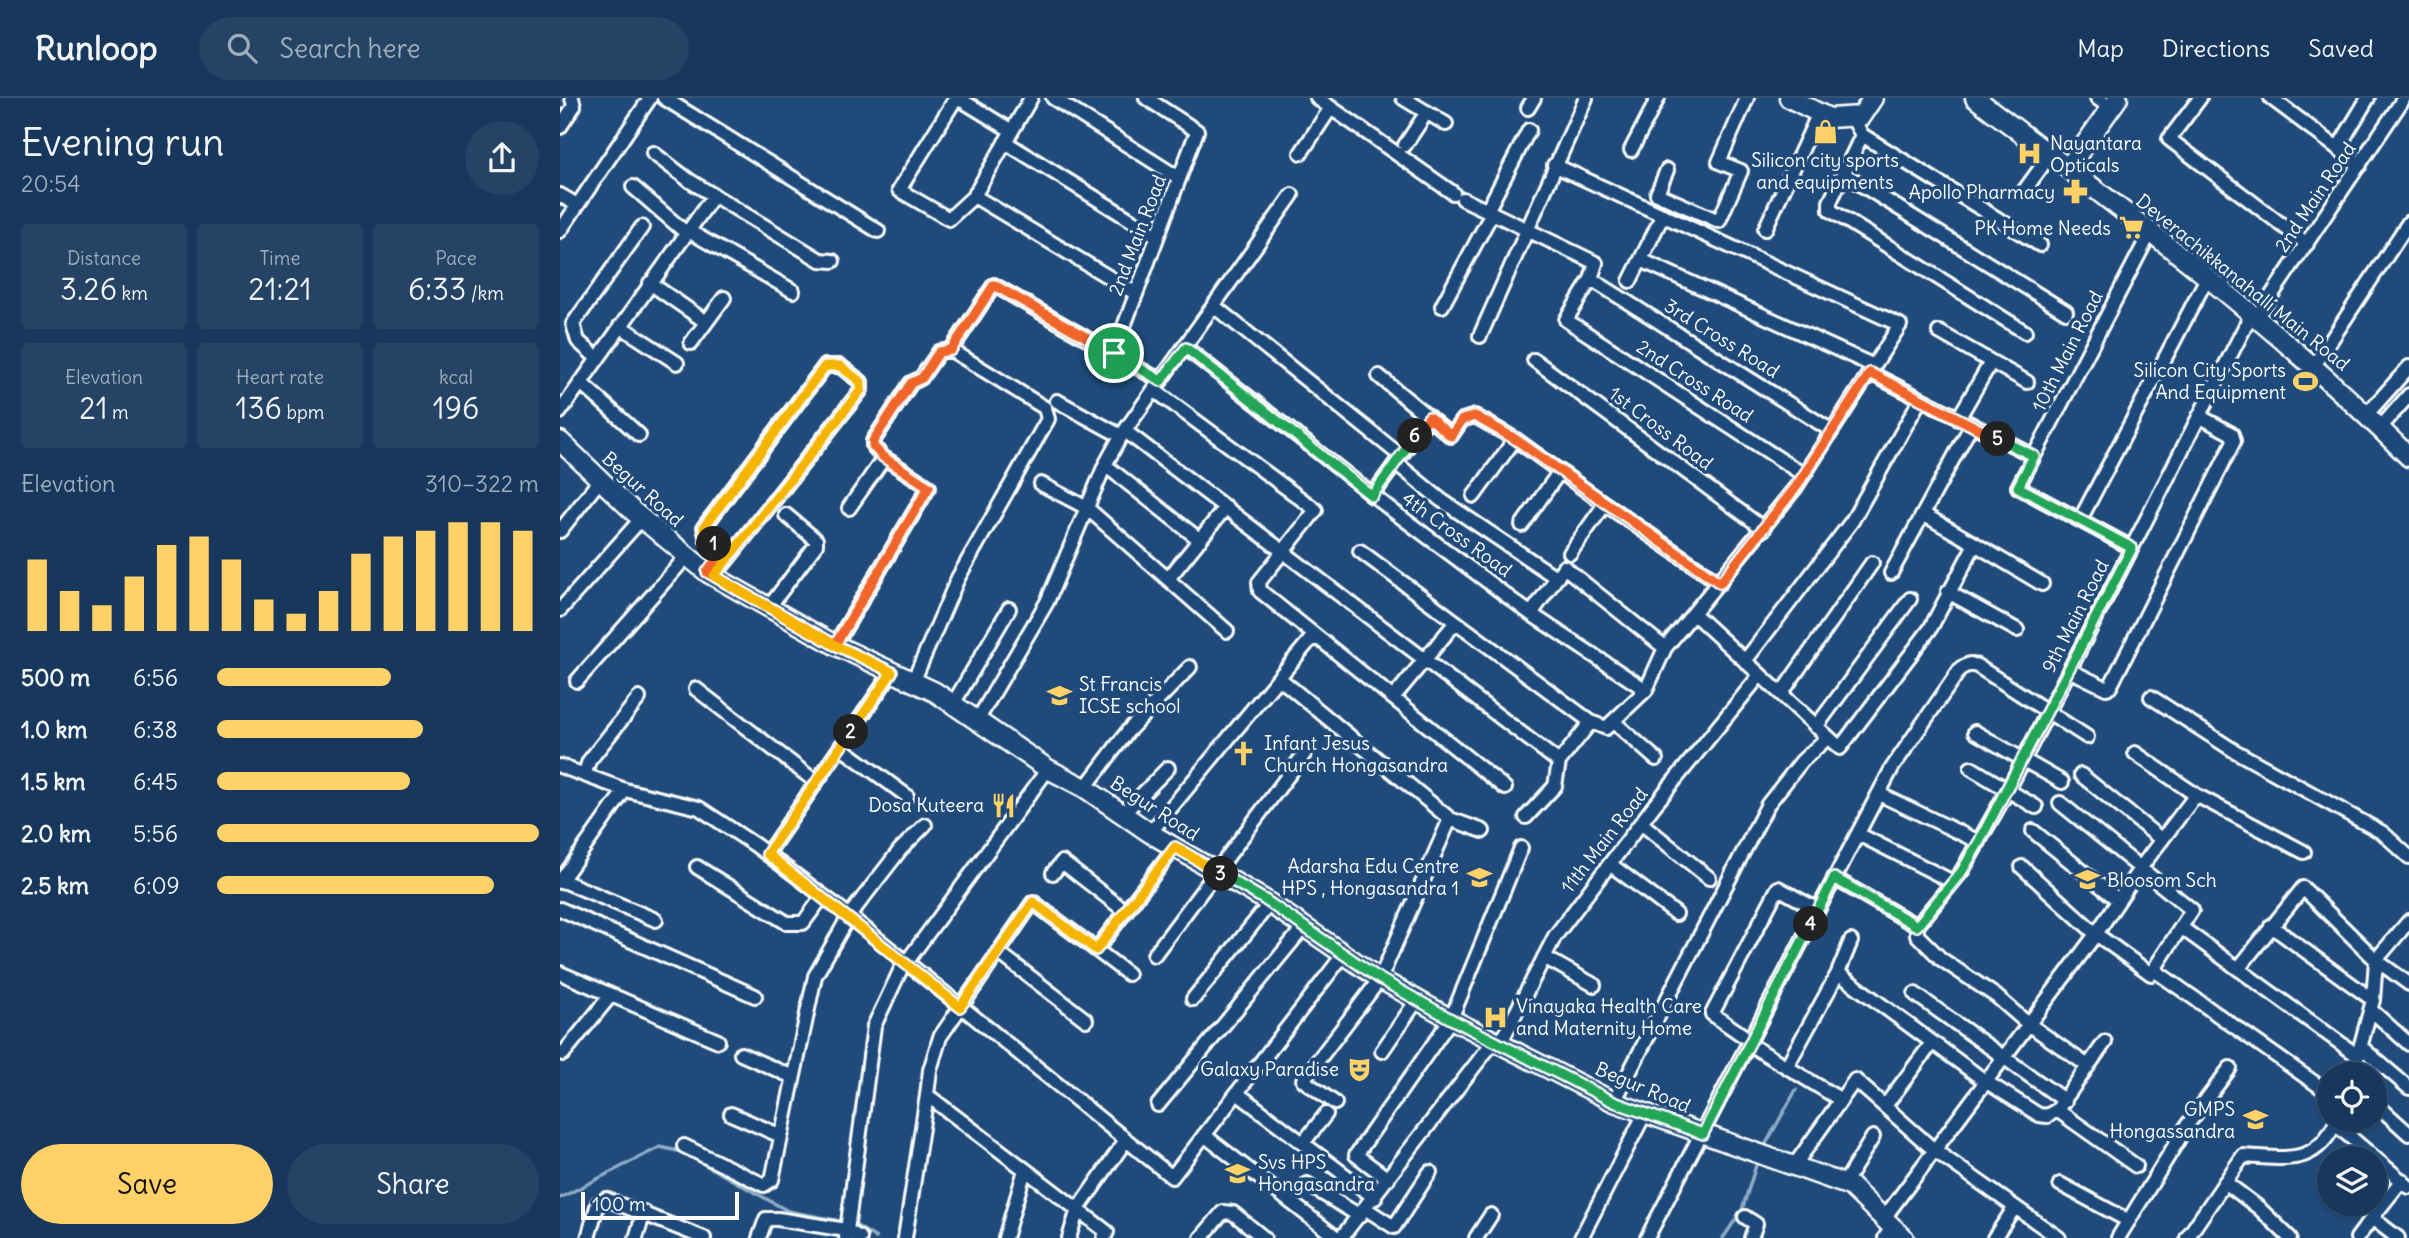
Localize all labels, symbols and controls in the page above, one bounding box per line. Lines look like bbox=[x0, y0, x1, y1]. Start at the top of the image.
search box bbox=[199, 17, 689, 80]
text: Runloop bbox=[35, 27, 157, 69]
icon: search bbox=[223, 29, 261, 67]
text: Search here bbox=[279, 32, 420, 65]
text: Map bbox=[2077, 33, 2124, 63]
text: Directions bbox=[2162, 33, 2270, 63]
text: Saved bbox=[2308, 33, 2374, 63]
shop icon: Silicon city sports and equipments bbox=[1811, 118, 1839, 146]
text: Evening run bbox=[21, 119, 224, 166]
button: share bbox=[465, 121, 539, 195]
place label: Nayantara Opticals bbox=[2050, 131, 2142, 177]
street label: 2nd Main Road bbox=[2269, 137, 2361, 257]
hospital icon: Nayantara Opticals bbox=[2016, 140, 2044, 168]
place label: Silicon city sports and equipments bbox=[1751, 148, 1899, 194]
text: 20:54 bbox=[21, 169, 80, 198]
street label: 2nd Main Road bbox=[1103, 171, 1171, 299]
pharmacy icon: Apollo Pharmacy bbox=[2061, 178, 2089, 206]
place label: Apollo Pharmacy bbox=[1909, 180, 2055, 204]
street label: Deverachikkanahalli Main Road bbox=[2131, 188, 2355, 376]
supermarket icon: PK Home Needs bbox=[2117, 214, 2145, 242]
place label: PK Home Needs bbox=[1974, 216, 2111, 240]
text: Distance bbox=[67, 246, 141, 270]
text: Time bbox=[259, 246, 301, 270]
text: Pace bbox=[435, 246, 477, 270]
text: 3.26 bbox=[60, 270, 117, 308]
text: 21:21 bbox=[248, 270, 312, 308]
text: 6:33 bbox=[408, 270, 466, 308]
text: km bbox=[117, 281, 148, 305]
text: /km bbox=[466, 281, 504, 305]
street label: 10th Main Road bbox=[2026, 287, 2108, 415]
street label: 3rd Cross Road bbox=[1660, 293, 1784, 383]
pin bbox=[1084, 323, 1144, 383]
icon: arrive bbox=[1095, 334, 1133, 372]
street label: 2nd Cross Road bbox=[1632, 334, 1758, 428]
place label: Silicon City Sports And Equipment bbox=[2134, 358, 2286, 404]
text: Elevation bbox=[65, 365, 143, 389]
text: Heart rate bbox=[236, 365, 324, 389]
text: kcal bbox=[439, 365, 473, 389]
sports icon: Silicon City Sports And Equipment bbox=[2292, 367, 2320, 395]
street label: 1st Cross Road bbox=[1604, 381, 1718, 475]
text: 21 bbox=[79, 389, 108, 427]
text: 136 bbox=[236, 389, 282, 427]
text: 196 bbox=[433, 389, 479, 427]
text: m bbox=[108, 400, 129, 424]
text: bpm bbox=[282, 400, 324, 424]
pin: 6 bbox=[1398, 418, 1432, 454]
pin: 5 bbox=[1980, 422, 2016, 456]
text: 6 bbox=[1409, 423, 1420, 447]
text: 5 bbox=[1992, 426, 2003, 450]
street label: Begur Road bbox=[597, 446, 689, 532]
text: Elevation bbox=[21, 469, 115, 498]
text: 310–322 m bbox=[425, 469, 539, 498]
street label: 4th Cross Road bbox=[1397, 486, 1517, 582]
pin: 1 bbox=[696, 526, 732, 562]
text: 1 bbox=[710, 531, 717, 555]
street label: 9th Main Road bbox=[2036, 556, 2114, 676]
text: 500 m bbox=[21, 663, 90, 692]
text: 6:56 bbox=[133, 663, 178, 692]
place label: St Francis ICSE school bbox=[1079, 672, 1181, 718]
school or university icon: St Francis ICSE school bbox=[1045, 681, 1073, 709]
pin: 2 bbox=[834, 714, 868, 750]
text: 1.0 km bbox=[21, 715, 87, 744]
text: 6:38 bbox=[133, 715, 178, 744]
text: 2 bbox=[845, 719, 856, 743]
place label: Infant Jesus Church Hongasandra bbox=[1264, 731, 1448, 777]
church icon: Infant Jesus Church Hongasandra bbox=[1230, 740, 1258, 768]
text: 1.5 km bbox=[21, 767, 86, 796]
text: 6:45 bbox=[133, 767, 178, 796]
street label: Begur Road bbox=[1106, 770, 1204, 846]
street label: 11th Main Road bbox=[1555, 782, 1653, 898]
restaurant icon: Dosa Kuteera bbox=[990, 791, 1018, 819]
place label: Dosa Kuteera bbox=[868, 793, 984, 817]
text: 2.0 km bbox=[21, 819, 91, 848]
text: 5:56 bbox=[133, 819, 178, 848]
place label: Adarsha Edu Centre HPS , Hongasandra 1 bbox=[1281, 854, 1459, 900]
pin: 3 bbox=[1204, 856, 1238, 892]
text: 3 bbox=[1215, 861, 1226, 885]
school or university icon: Adarsha Edu Centre HPS , Hongasandra 1 bbox=[1465, 863, 1493, 891]
school or university icon: Bloosom Sch bbox=[2073, 866, 2101, 894]
place label: Bloosom Sch bbox=[2107, 868, 2217, 892]
text: 2.5 km bbox=[21, 871, 89, 900]
text: 6:09 bbox=[133, 871, 180, 900]
pin: 4 bbox=[1794, 906, 1828, 942]
text: 4 bbox=[1805, 911, 1816, 935]
place label: Vinayaka Health Care and Maternity Home bbox=[1516, 994, 1702, 1040]
hospital icon: Vinayaka Health Care and Maternity Home bbox=[1482, 1003, 1510, 1031]
theatre icon: Galaxy Paradise bbox=[1345, 1055, 1373, 1083]
street label: Begur Road bbox=[1592, 1056, 1694, 1118]
place label: Galaxy Paradise bbox=[1200, 1057, 1339, 1081]
map controls bbox=[2317, 1062, 2387, 1216]
button: locate bbox=[2317, 1062, 2387, 1132]
place label: GMPS Hongassandra bbox=[2110, 1097, 2235, 1143]
school or university icon: GMPS Hongassandra bbox=[2241, 1106, 2269, 1134]
button: Save bbox=[21, 1144, 273, 1224]
button: Share bbox=[287, 1144, 539, 1224]
button: layers bbox=[2317, 1146, 2387, 1216]
place label: Svs HPS Hongasandra bbox=[1258, 1150, 1375, 1196]
school or university icon: Svs HPS Hongasandra bbox=[1224, 1159, 1252, 1187]
scale bar bbox=[581, 1189, 738, 1221]
text: 100 m bbox=[592, 1192, 646, 1216]

